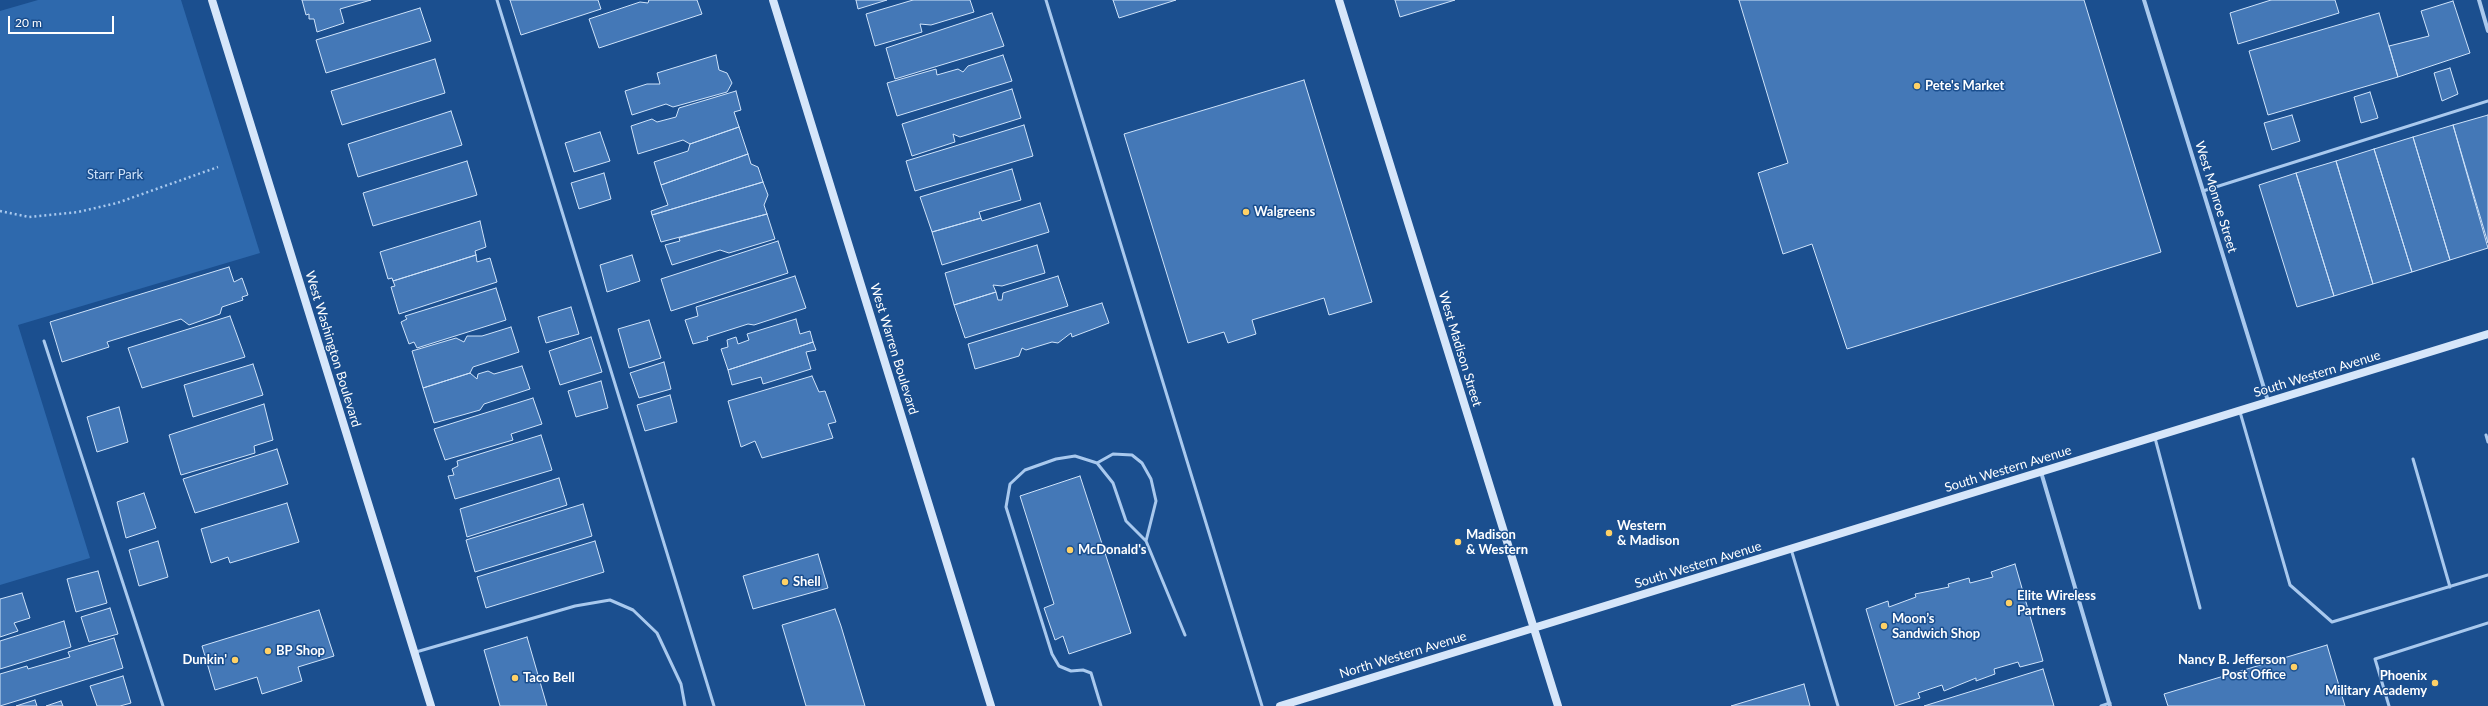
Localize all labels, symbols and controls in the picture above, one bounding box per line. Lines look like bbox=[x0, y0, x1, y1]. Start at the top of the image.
scale bar bbox=[10, 8, 116, 34]
text: 20 m bbox=[15, 15, 42, 30]
place label: Pete's Market bbox=[1925, 78, 2004, 94]
marker: Pete's Market bbox=[1912, 81, 1922, 91]
street label: West Monroe Street bbox=[2192, 139, 2240, 255]
park label: Starr Park bbox=[87, 167, 143, 183]
place label: Walgreens bbox=[1254, 204, 1315, 220]
marker: Walgreens bbox=[1241, 207, 1251, 217]
street label: West Washington Boulevard bbox=[302, 269, 364, 429]
street label: West Warren Boulevard bbox=[867, 281, 921, 417]
street label: West Madison Street bbox=[1435, 289, 1485, 409]
street label: South Western Avenue bbox=[2252, 347, 2382, 401]
street label: South Western Avenue bbox=[1943, 442, 2073, 496]
place label: Western & Madison bbox=[1617, 518, 1679, 549]
place label: Madison & Western bbox=[1466, 527, 1528, 558]
marker: Western & Madison bbox=[1604, 528, 1614, 538]
marker: Madison & Western bbox=[1453, 537, 1463, 547]
street label: South Western Avenue bbox=[1633, 538, 1763, 592]
place label: McDonald's bbox=[1078, 542, 1146, 558]
marker: McDonald's bbox=[1065, 545, 1075, 555]
place label: Shell bbox=[793, 574, 821, 590]
marker: Shell bbox=[780, 577, 790, 587]
place label: Elite Wireless Partners bbox=[2017, 588, 2096, 619]
marker: Elite Wireless Partners bbox=[2004, 598, 2014, 608]
place label: Moon’s Sandwich Shop bbox=[1892, 611, 1980, 642]
marker: Moon’s Sandwich Shop bbox=[1879, 621, 1889, 631]
street label: North Western Avenue bbox=[1338, 628, 1468, 682]
place label: BP Shop bbox=[276, 643, 325, 659]
marker: BP Shop bbox=[263, 646, 273, 656]
place label: Dunkin' bbox=[182, 652, 227, 668]
place label: Nancy B. Jefferson Post Office bbox=[2178, 652, 2286, 683]
marker: Dunkin' bbox=[230, 655, 240, 665]
marker: Nancy B. Jefferson Post Office bbox=[2289, 662, 2299, 672]
place label: Phoenix Military Academy bbox=[2325, 668, 2427, 699]
place label: Taco Bell bbox=[523, 670, 575, 686]
marker: Taco Bell bbox=[510, 673, 520, 683]
marker: Phoenix Military Academy bbox=[2430, 678, 2440, 688]

